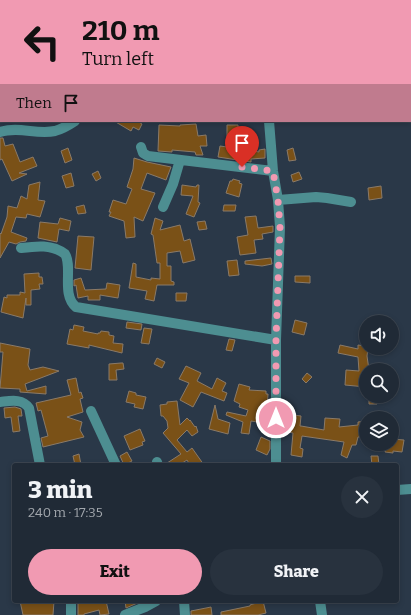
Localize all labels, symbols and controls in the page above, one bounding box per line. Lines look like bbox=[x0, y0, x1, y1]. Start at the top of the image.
text: 210 m bbox=[82, 14, 159, 47]
icon: left bbox=[16, 16, 68, 68]
text: Turn left bbox=[82, 48, 154, 70]
icon: arrive bbox=[60, 92, 82, 114]
text: Then bbox=[16, 94, 52, 112]
pin bbox=[225, 126, 259, 167]
icon: arrive bbox=[231, 132, 253, 154]
map controls bbox=[359, 315, 399, 451]
button: sound bbox=[359, 315, 399, 355]
button: search bbox=[359, 363, 399, 403]
position arrow bbox=[255, 397, 297, 439]
button: layers bbox=[359, 411, 399, 451]
text: 3 min bbox=[28, 476, 92, 504]
button: close bbox=[341, 476, 383, 518]
text: 240 m · 17:35 bbox=[28, 505, 103, 520]
button: Exit bbox=[28, 549, 202, 595]
button: Share bbox=[210, 549, 383, 595]

